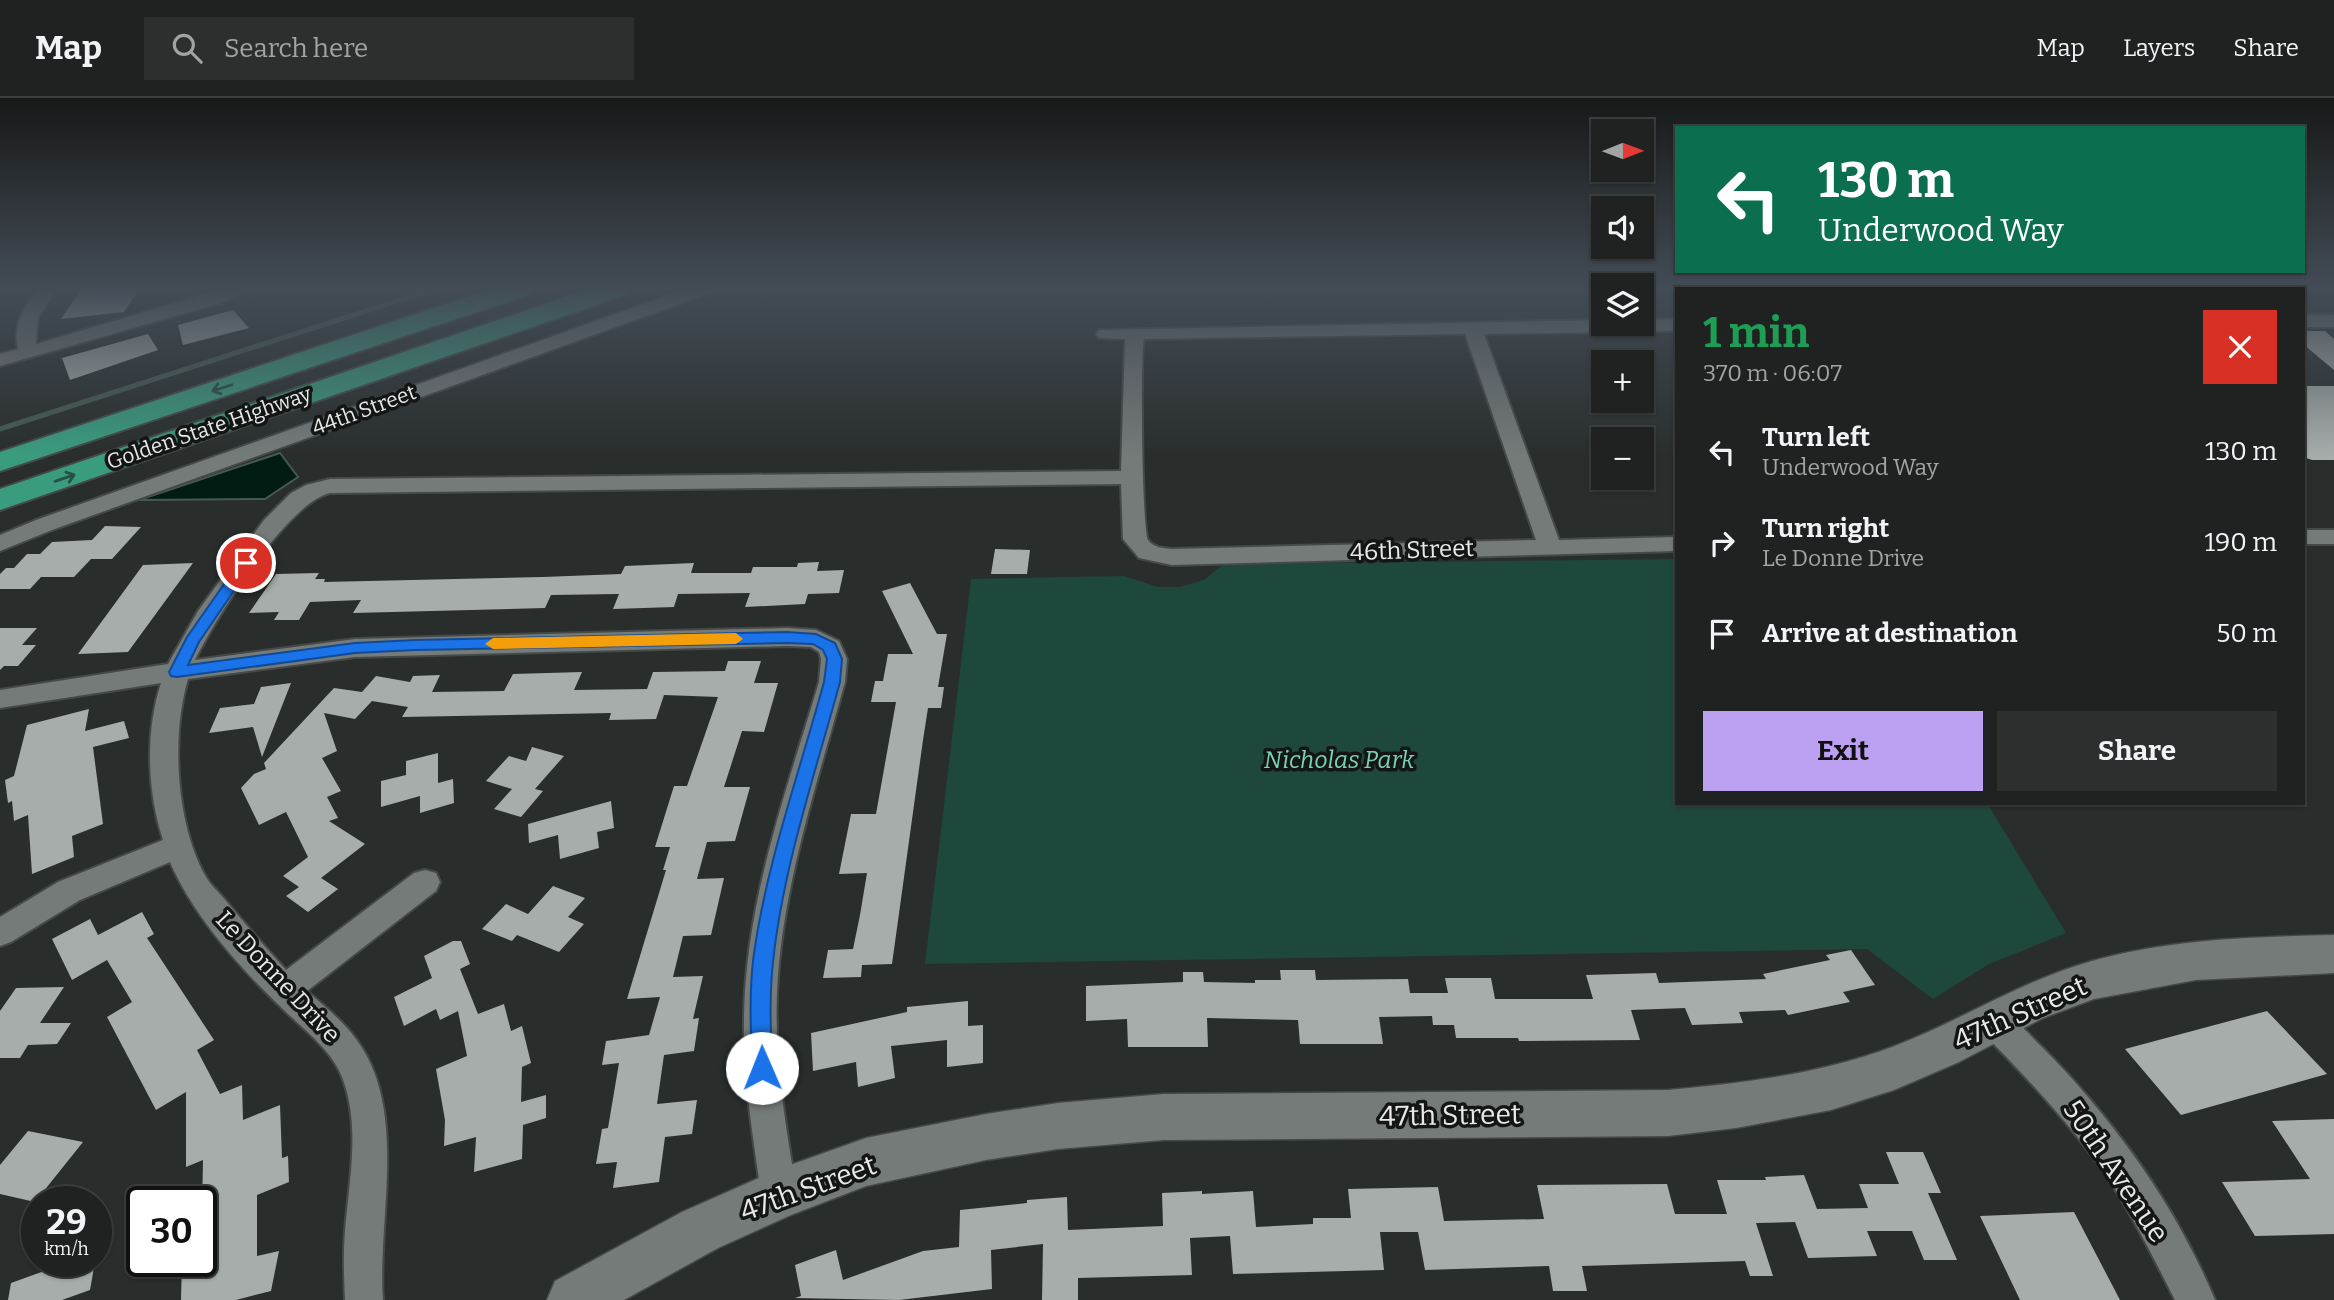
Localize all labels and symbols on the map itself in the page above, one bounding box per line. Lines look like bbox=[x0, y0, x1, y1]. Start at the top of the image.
north arrow bbox=[1591, 119, 1654, 182]
street label: 44th Street bbox=[309, 379, 420, 441]
street label: Golden State Highway bbox=[103, 381, 315, 475]
one-way arrow bbox=[211, 382, 233, 395]
one-way arrow bbox=[53, 470, 75, 483]
pin bbox=[216, 533, 276, 593]
street label: 46th Street bbox=[1350, 534, 1475, 566]
park label: Nicholas Park bbox=[1264, 746, 1415, 774]
street label: Le Donne Drive bbox=[210, 906, 346, 1048]
street label: 47th Street bbox=[1948, 969, 2092, 1057]
position arrow bbox=[725, 1031, 799, 1105]
street label: 50th Avenue bbox=[2056, 1094, 2176, 1248]
street label: 47th Street bbox=[1379, 1097, 1521, 1133]
street label: 47th Street bbox=[736, 1148, 880, 1228]
speed limit sign: 30 bbox=[126, 1186, 217, 1277]

